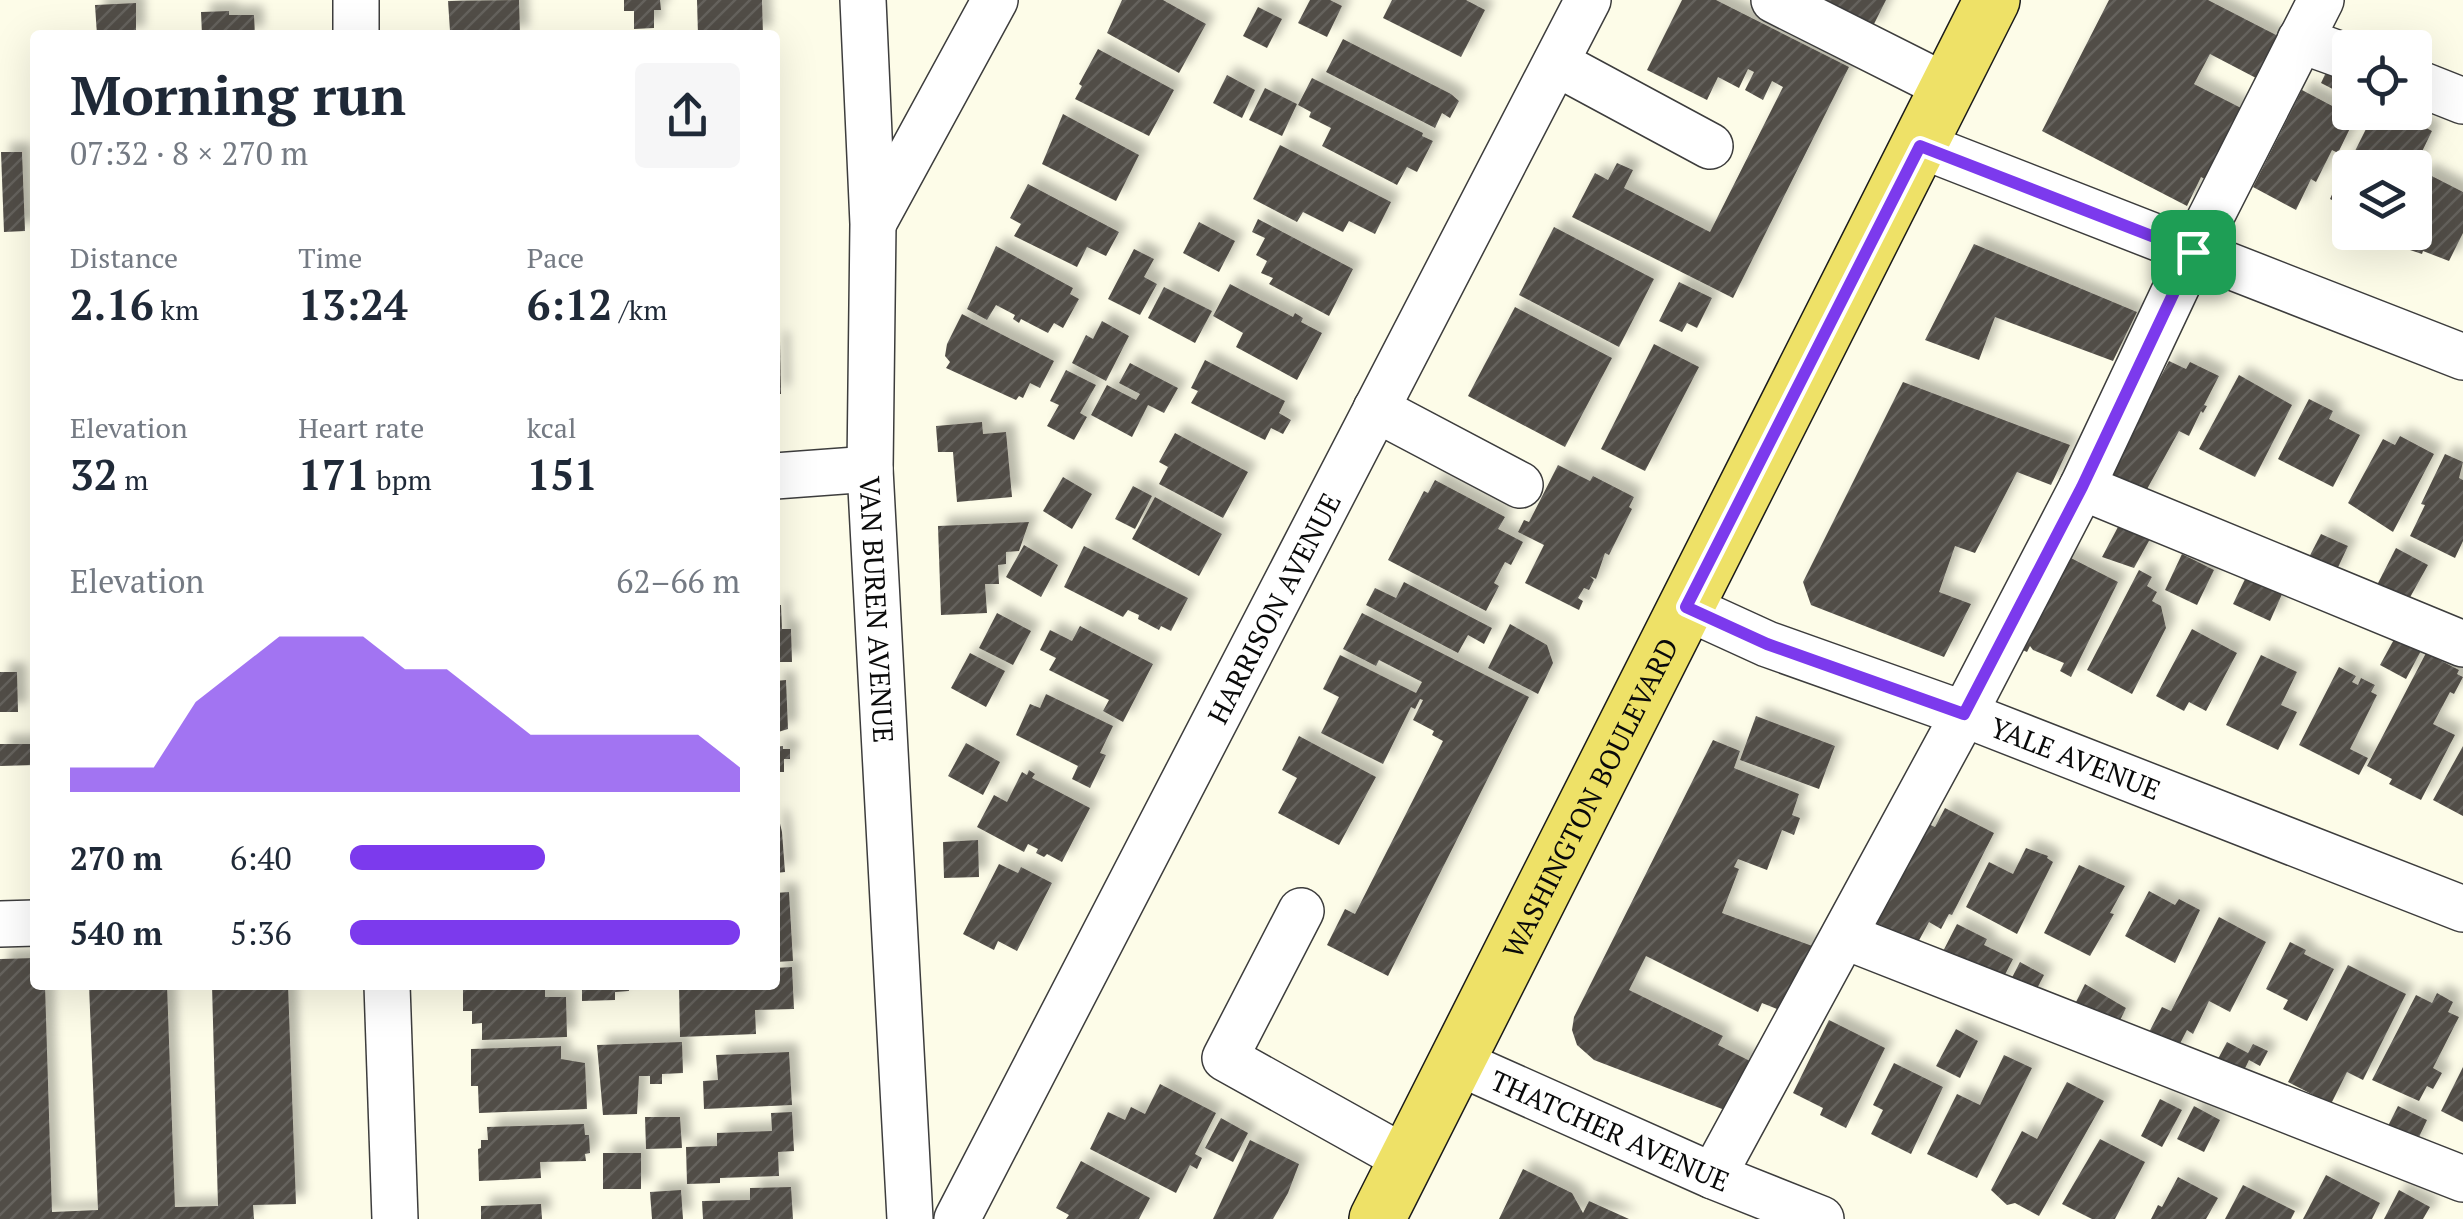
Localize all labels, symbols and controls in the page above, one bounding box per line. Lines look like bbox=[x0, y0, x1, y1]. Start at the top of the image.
map controls bbox=[2332, 30, 2432, 250]
button: locate bbox=[2332, 30, 2432, 130]
text: Morning run bbox=[70, 58, 406, 131]
button: share bbox=[635, 63, 740, 168]
text: 07:32 · 8 × 270 m bbox=[70, 132, 308, 174]
button: layers bbox=[2332, 150, 2432, 250]
pin bbox=[2151, 210, 2236, 295]
icon: arrive bbox=[2166, 225, 2221, 280]
text: Distance bbox=[70, 239, 178, 276]
text: Time bbox=[298, 239, 362, 276]
text: Pace bbox=[527, 239, 584, 276]
text: 2.16 bbox=[70, 276, 154, 332]
text: 13:24 bbox=[298, 276, 408, 332]
text: 6:12 bbox=[527, 276, 612, 332]
text: km bbox=[154, 291, 199, 328]
text: /km bbox=[612, 291, 667, 328]
text: Elevation bbox=[70, 409, 188, 446]
text: Heart rate bbox=[298, 409, 424, 446]
text: kcal bbox=[527, 409, 576, 446]
text: 32 bbox=[70, 446, 117, 502]
text: 171 bbox=[298, 446, 370, 502]
text: 151 bbox=[527, 446, 598, 502]
text: m bbox=[117, 461, 148, 498]
text: bpm bbox=[370, 461, 432, 498]
street label: VAN BUREN AVENUE bbox=[852, 475, 903, 744]
street label: HARRISON AVENUE bbox=[1198, 486, 1348, 730]
text: Elevation bbox=[70, 560, 204, 602]
text: 62–66 m bbox=[616, 560, 740, 602]
street label: WASHINGTON BOULEVARD bbox=[1493, 631, 1686, 964]
street label: YALE AVENUE bbox=[1985, 708, 2166, 808]
text: 270 m bbox=[70, 837, 162, 879]
text: 6:40 bbox=[230, 837, 292, 879]
text: 540 m bbox=[70, 912, 162, 954]
text: 5:36 bbox=[230, 912, 292, 954]
street label: THATCHER AVENUE bbox=[1485, 1061, 1735, 1199]

